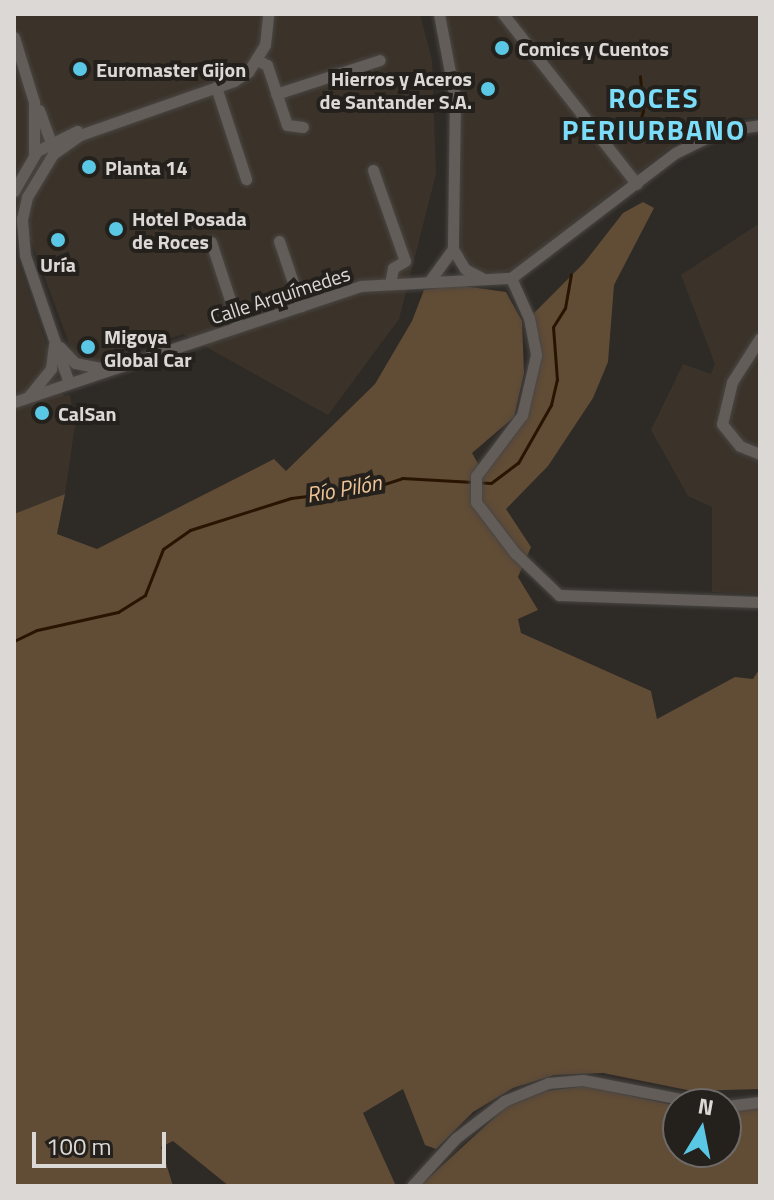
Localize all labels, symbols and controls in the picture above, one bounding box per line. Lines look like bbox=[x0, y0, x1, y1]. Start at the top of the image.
place label: Comics y Cuentos bbox=[518, 36, 669, 60]
marker: Comics y Cuentos bbox=[493, 39, 511, 57]
place label: Euromaster Gijon bbox=[96, 57, 246, 81]
marker: Euromaster Gijon bbox=[71, 60, 89, 78]
place label: Hierros y Aceros de Santander S.A. bbox=[320, 66, 472, 113]
marker: Hierros y Aceros de Santander S.A. bbox=[479, 80, 497, 98]
district label: ROCES PERIURBANO bbox=[562, 81, 746, 147]
place label: Planta 14 bbox=[105, 155, 188, 179]
marker: Planta 14 bbox=[80, 158, 98, 176]
place label: Hotel Posada de Roces bbox=[132, 206, 247, 253]
marker: Hotel Posada de Roces bbox=[107, 220, 125, 238]
marker: Uría bbox=[49, 231, 67, 249]
place label: Uría bbox=[40, 252, 76, 276]
street label: Calle Arquímedes bbox=[207, 261, 353, 329]
place label: Migoya Global Car bbox=[104, 324, 192, 371]
marker: Migoya Global Car bbox=[79, 338, 97, 356]
place label: CalSan bbox=[58, 401, 117, 425]
marker: CalSan bbox=[33, 404, 51, 422]
water label: Río Pilón bbox=[304, 469, 384, 509]
north arrow bbox=[662, 1088, 742, 1168]
text: N bbox=[695, 1088, 716, 1124]
scale bar bbox=[36, 1116, 170, 1166]
text: 100 m bbox=[46, 1128, 112, 1164]

